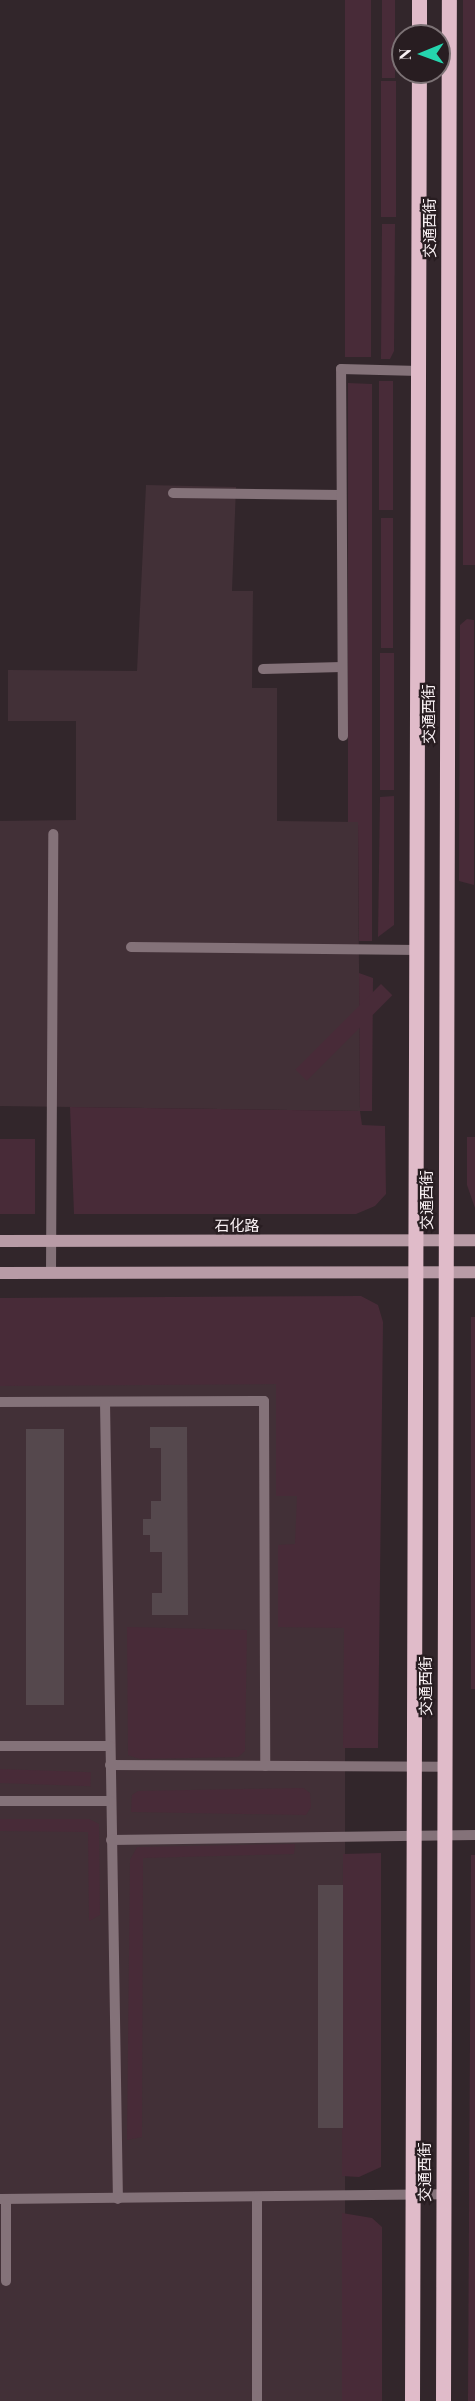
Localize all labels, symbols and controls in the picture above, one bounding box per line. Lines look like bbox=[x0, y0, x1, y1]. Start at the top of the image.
north arrow bbox=[391, 24, 451, 84]
text: N bbox=[394, 48, 415, 60]
street label: 交通西街 bbox=[421, 198, 439, 258]
street label: 交通西街 bbox=[420, 684, 438, 744]
street label: 交通西街 bbox=[418, 1170, 436, 1230]
street label: 石化路 bbox=[215, 1217, 259, 1235]
street label: 交通西街 bbox=[417, 1656, 435, 1716]
street label: 交通西街 bbox=[416, 2142, 434, 2202]

